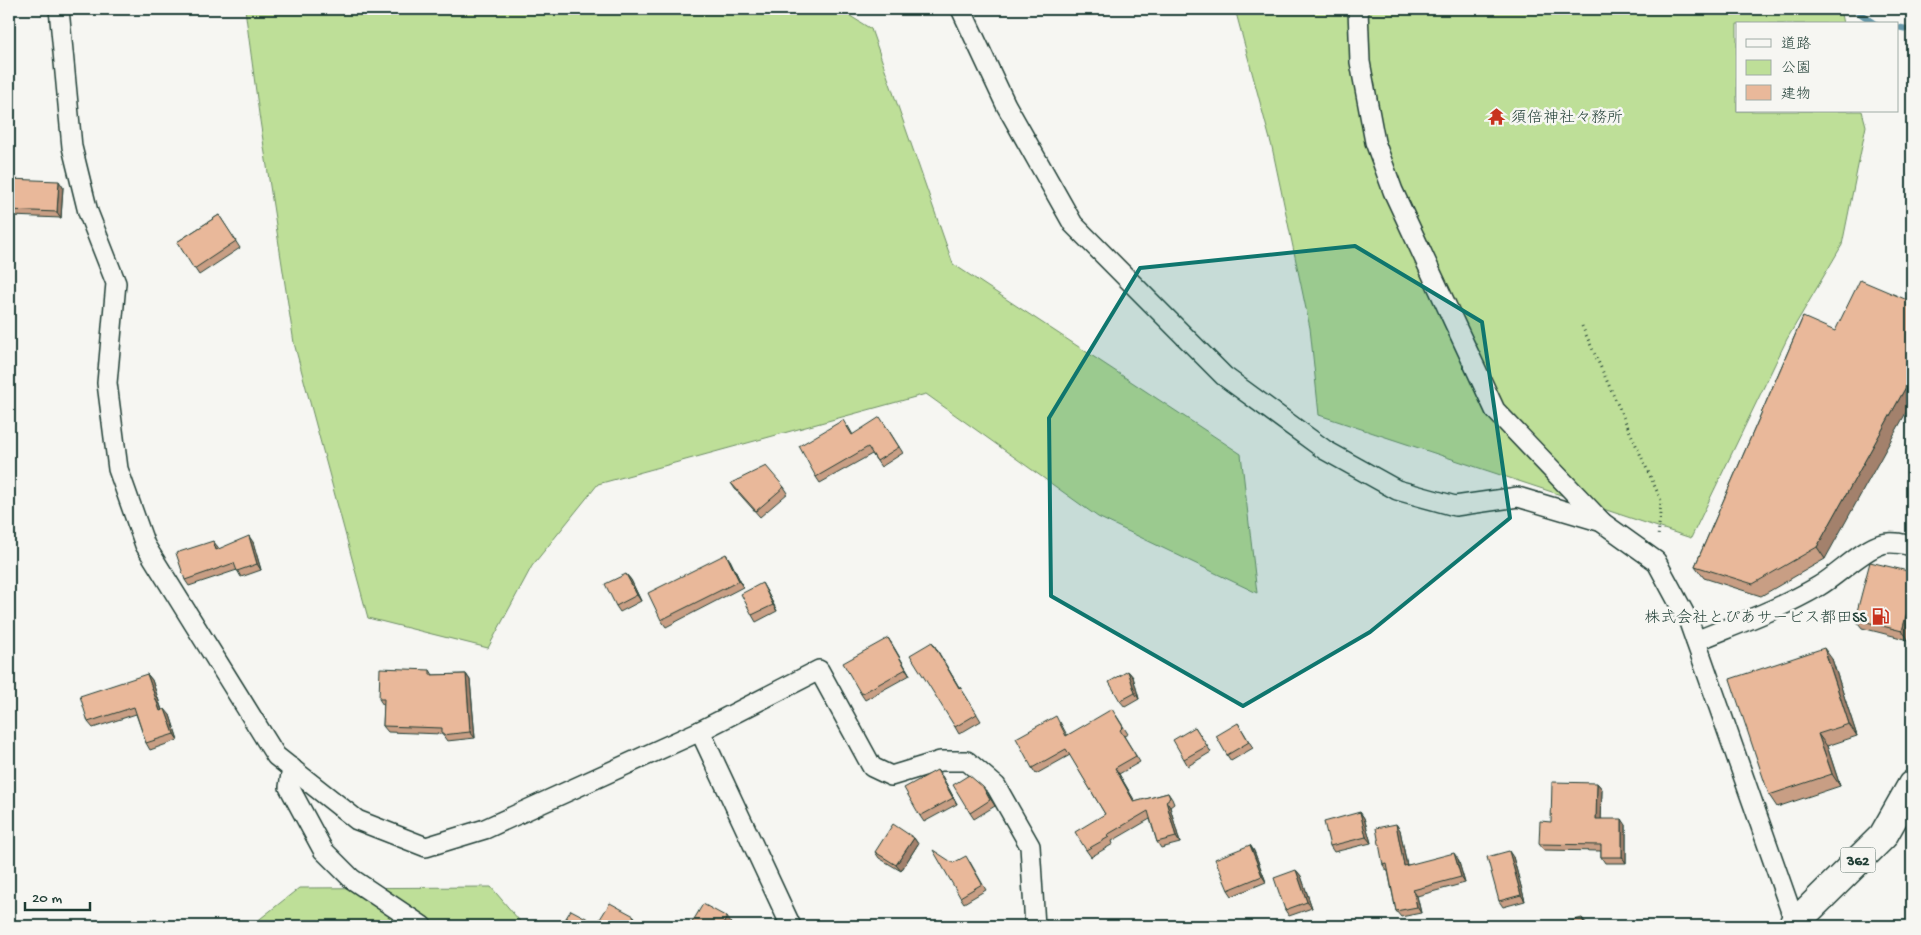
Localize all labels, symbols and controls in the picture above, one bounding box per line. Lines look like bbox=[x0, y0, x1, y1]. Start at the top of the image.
legend bbox=[1736, 22, 1898, 112]
text: 道路 bbox=[1781, 36, 1811, 54]
text: 公園 bbox=[1781, 60, 1811, 78]
text: 建物 bbox=[1781, 86, 1811, 104]
temple icon: 須倍神社々務所 bbox=[1487, 106, 1507, 126]
place label: 須倍神社々務所 bbox=[1511, 109, 1623, 129]
fuel station icon: 株式会社とぴあサービス都田SS bbox=[1871, 606, 1891, 626]
place label: 株式会社とぴあサービス都田SS bbox=[1644, 608, 1868, 629]
road number: 362 bbox=[1840, 848, 1876, 872]
scale bar bbox=[25, 880, 90, 912]
text: 20 m bbox=[32, 890, 62, 908]

